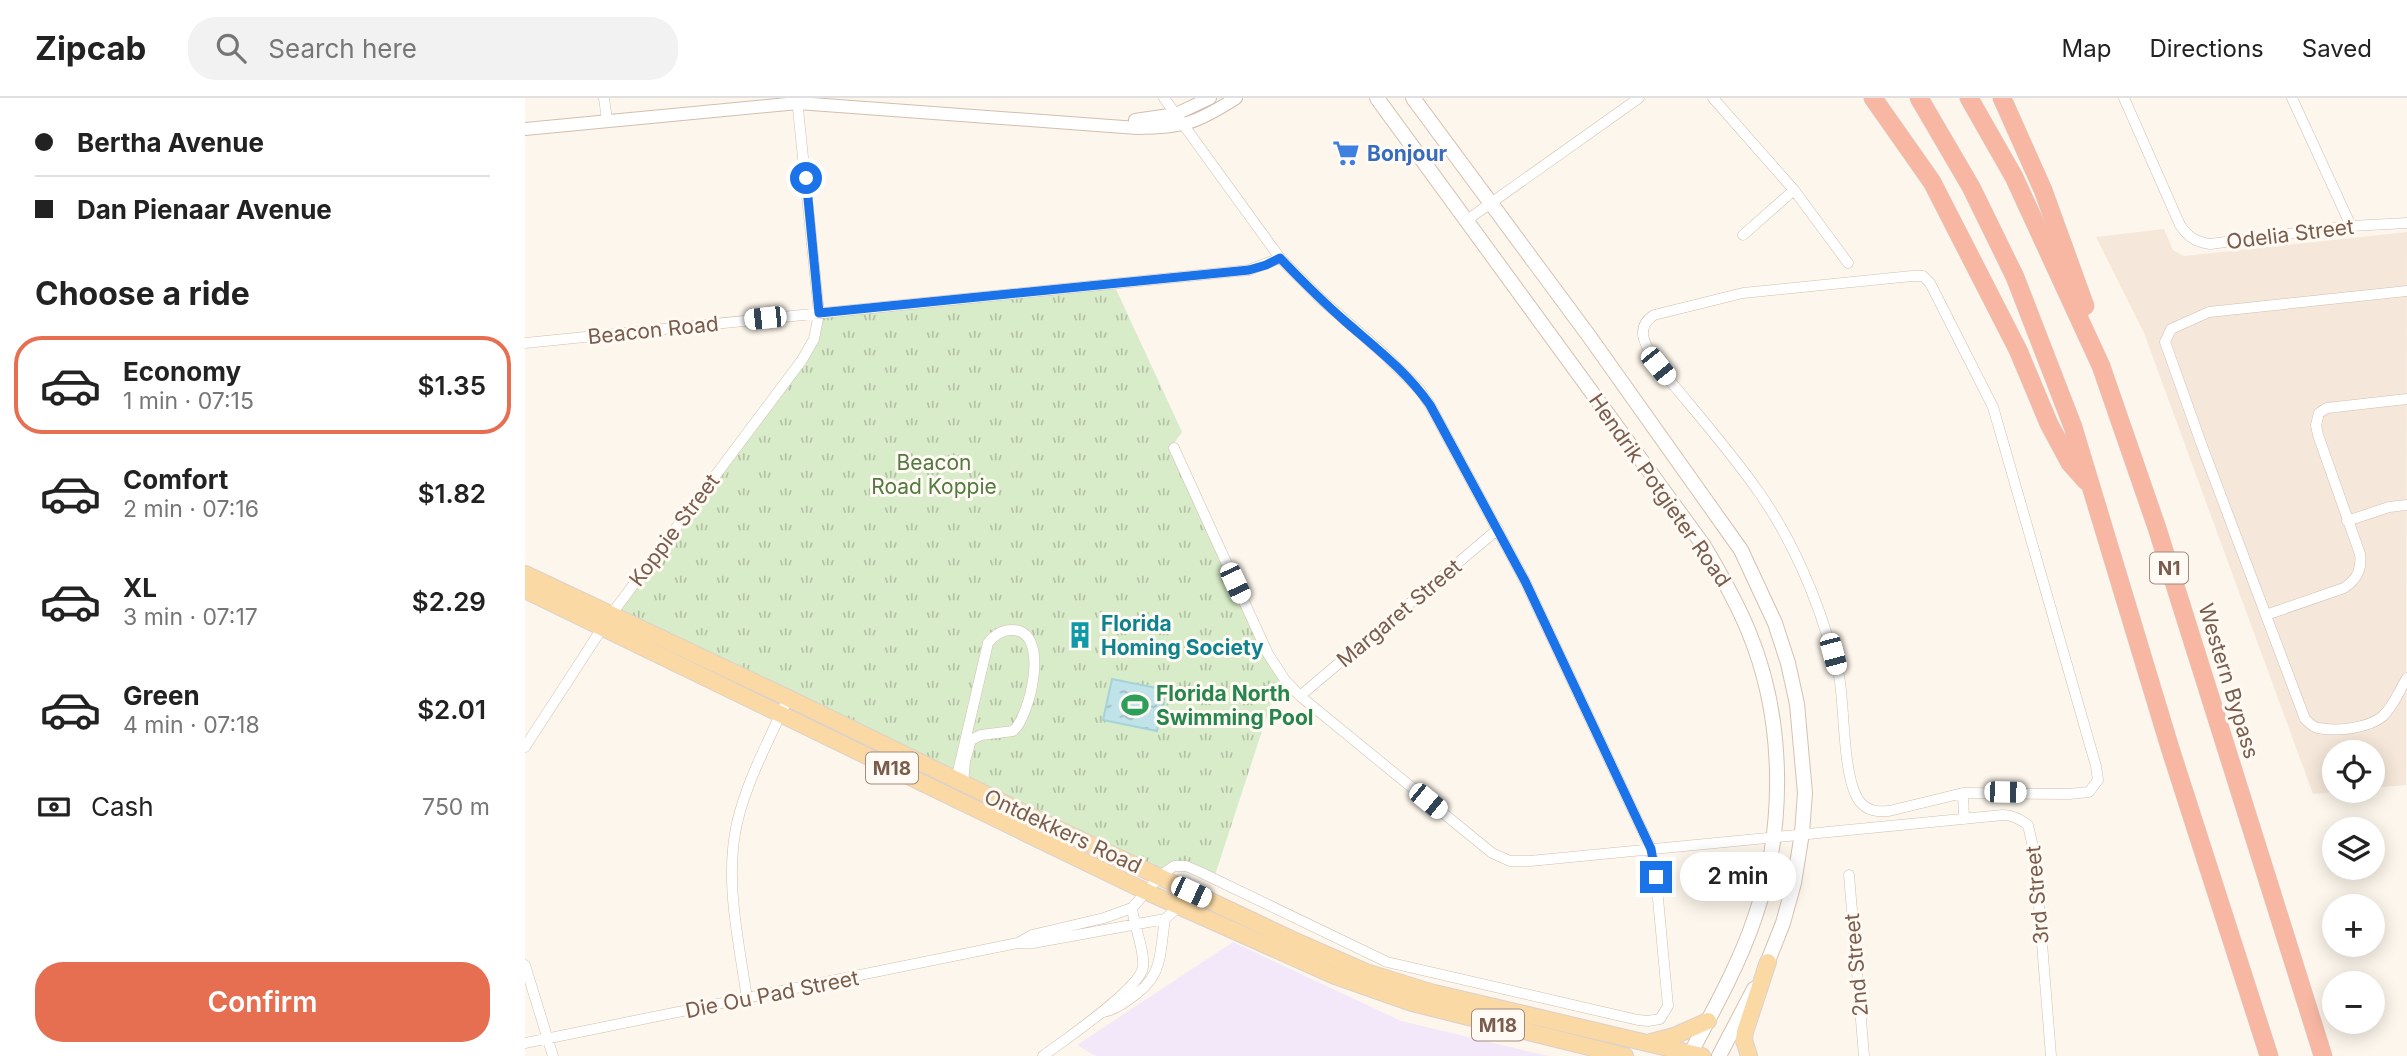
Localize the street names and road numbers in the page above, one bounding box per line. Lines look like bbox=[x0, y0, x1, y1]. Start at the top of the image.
street label: Odelia Street bbox=[2225, 214, 2355, 254]
street label: Beacon Road bbox=[586, 311, 720, 349]
street label: Hendrik Potgieter Road bbox=[1584, 389, 1736, 591]
street label: Koppie Street bbox=[624, 469, 724, 591]
road number: N1 bbox=[2150, 552, 2188, 583]
street label: Margaret Street bbox=[1332, 554, 1466, 672]
street label: Western Bypass bbox=[2194, 600, 2264, 762]
road number: M18 bbox=[866, 752, 918, 783]
street label: Ontdekkers Road bbox=[980, 784, 1146, 878]
street label: 3rd Street bbox=[2020, 845, 2054, 945]
street label: 2nd Street bbox=[1839, 912, 1873, 1018]
street label: Die Ou Pad Street bbox=[683, 965, 861, 1023]
road number: M18 bbox=[1472, 1009, 1524, 1040]

